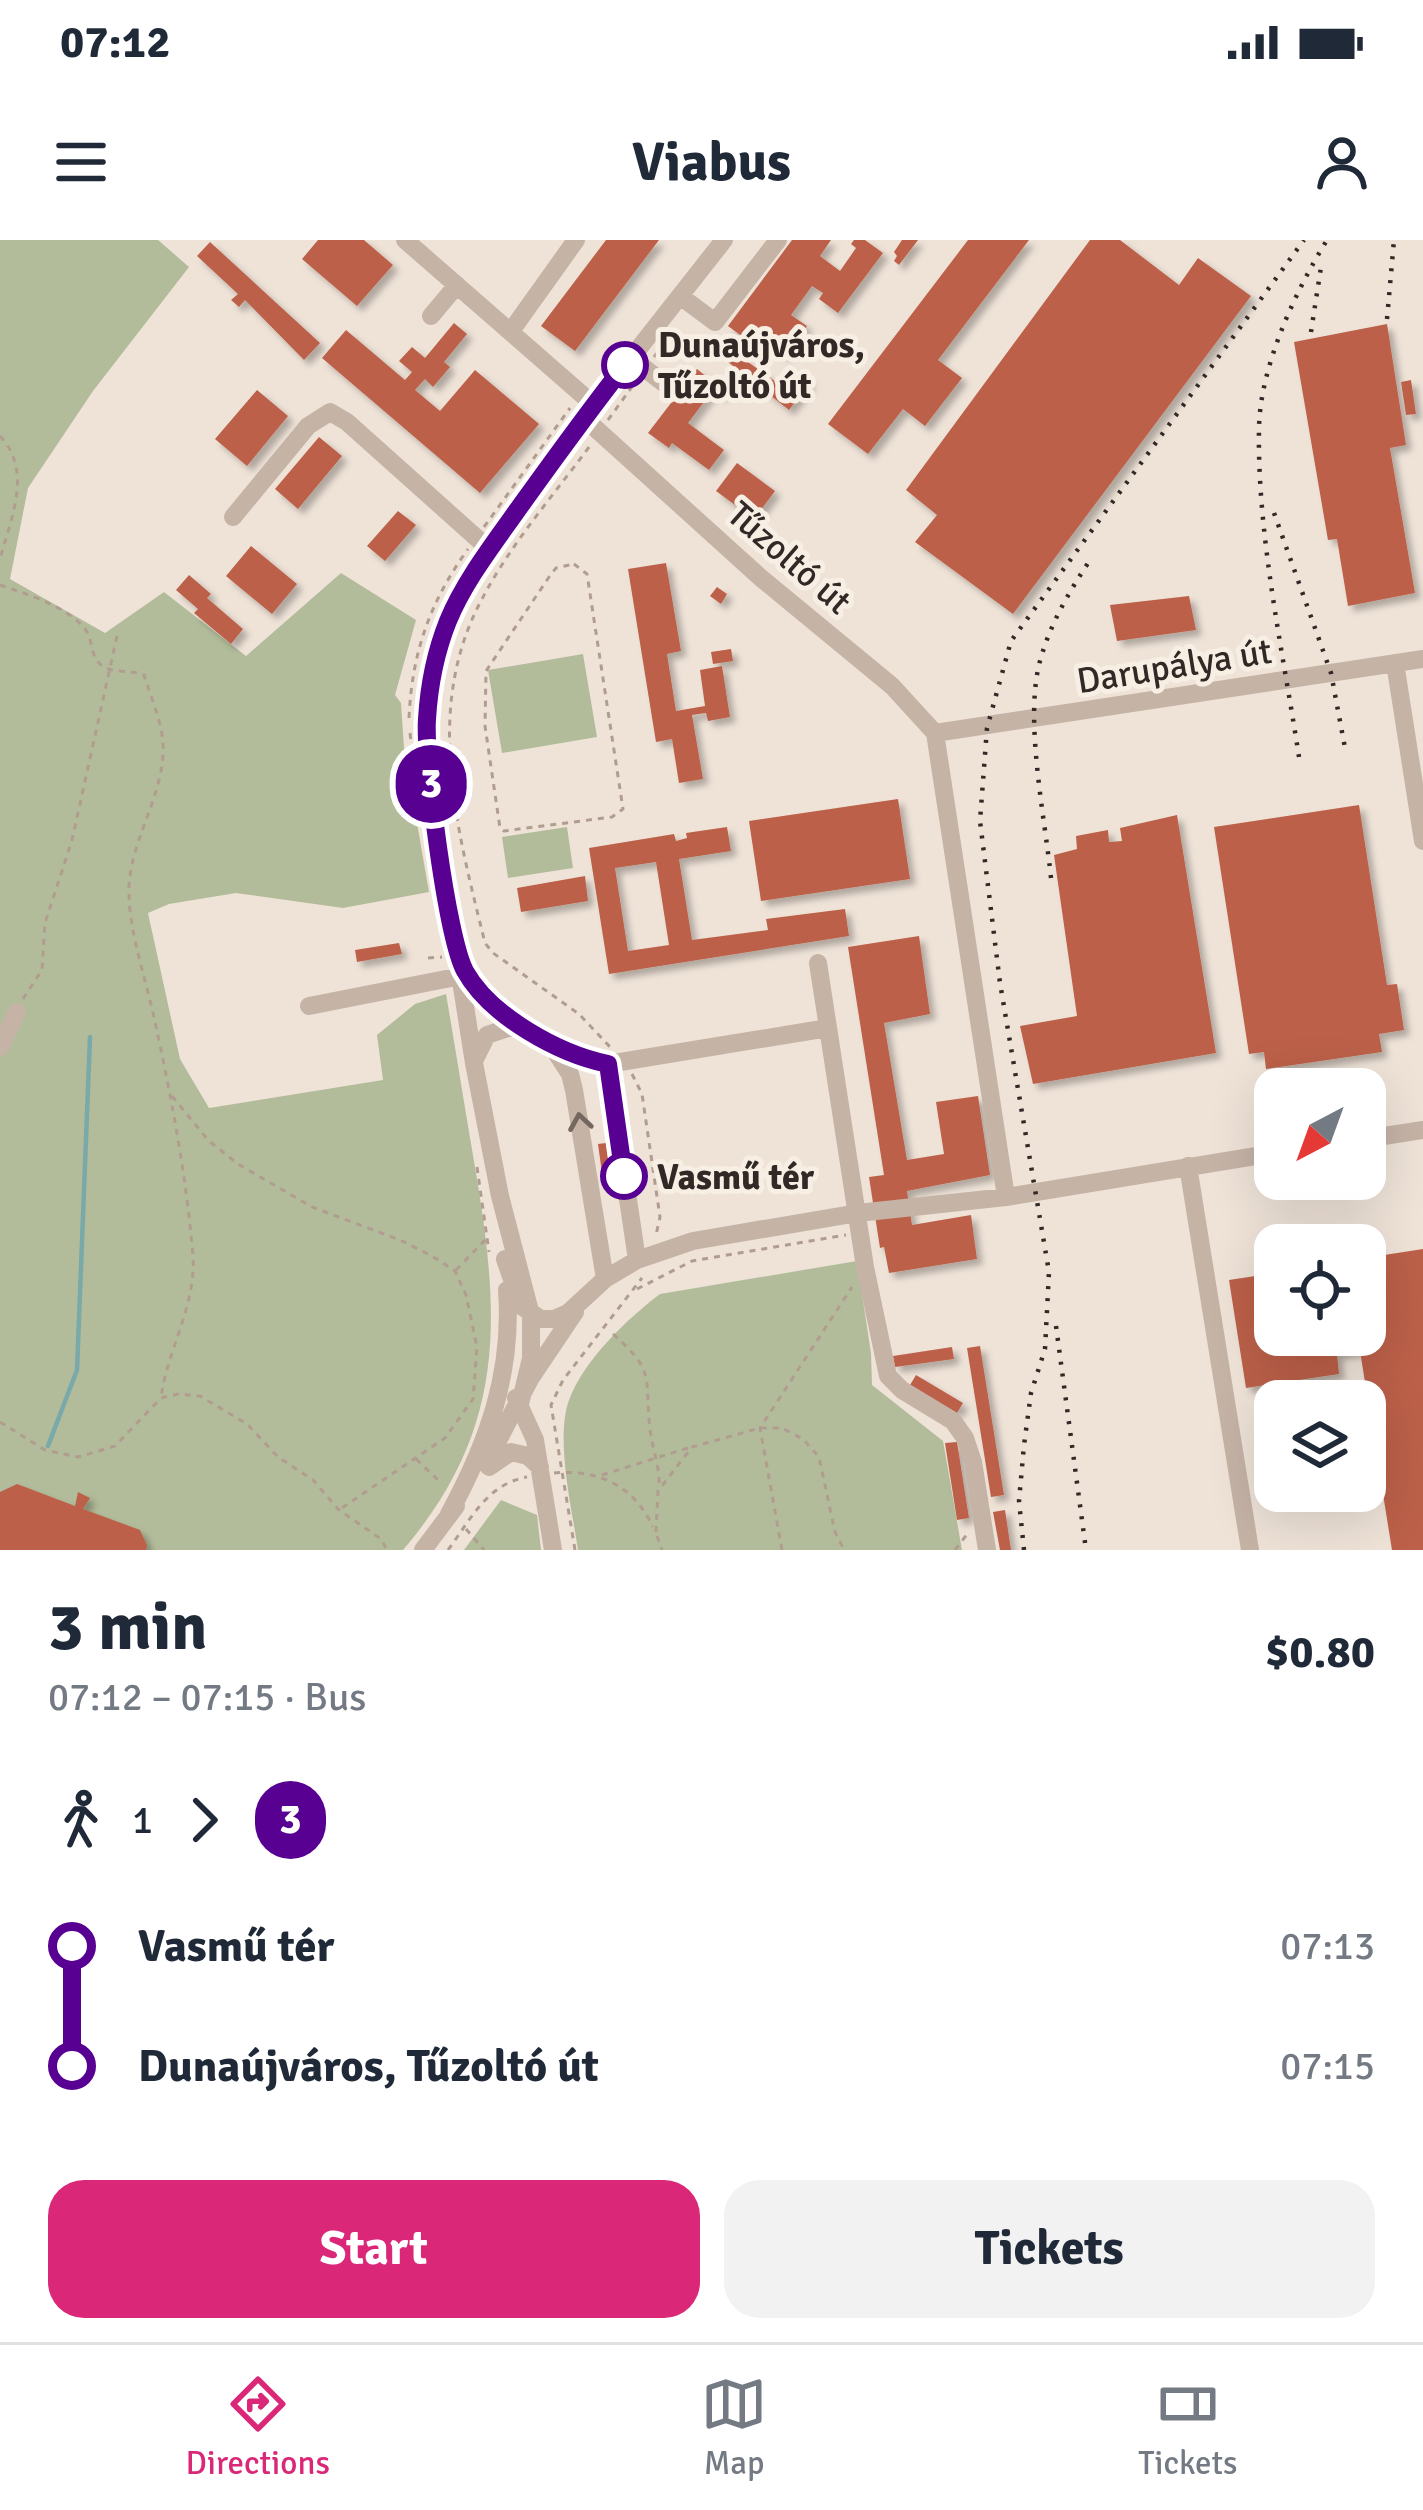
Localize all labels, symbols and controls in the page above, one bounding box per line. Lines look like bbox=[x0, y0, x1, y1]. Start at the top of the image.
text: 07:12 bbox=[60, 15, 170, 70]
icon: menu bbox=[48, 129, 114, 195]
text: Viabus bbox=[632, 129, 791, 196]
icon: person bbox=[1309, 129, 1375, 195]
place label: Dunaújváros, Tűzoltó út bbox=[658, 323, 865, 409]
marker: Dunaújváros, Tűzoltó út bbox=[603, 343, 647, 387]
street label: Tűzoltó út bbox=[718, 492, 860, 624]
street label: Darupálya út bbox=[1074, 629, 1275, 704]
line badge: 3 bbox=[392, 745, 470, 823]
text: 3 bbox=[420, 758, 442, 809]
north arrow bbox=[1254, 1068, 1386, 1200]
map controls bbox=[1254, 1068, 1386, 1512]
one-way arrow bbox=[568, 1112, 593, 1132]
marker: Vasmű tér bbox=[602, 1154, 646, 1198]
place label: Vasmű tér bbox=[657, 1155, 815, 1200]
button: locate bbox=[1254, 1224, 1386, 1356]
button: layers bbox=[1254, 1380, 1386, 1512]
text: 3 min bbox=[48, 1587, 207, 1668]
text: $0.80 bbox=[1265, 1625, 1375, 1680]
text: 07:12 – 07:15 · Bus bbox=[48, 1673, 366, 1721]
icon: walk bbox=[48, 1787, 114, 1853]
icon: forward bbox=[171, 1787, 237, 1853]
text: 3 bbox=[279, 1794, 302, 1845]
text: 1 bbox=[132, 1796, 153, 1844]
text: Vasmű tér bbox=[138, 1919, 334, 1974]
text: 07:13 bbox=[1280, 1922, 1375, 1970]
text: Dunaújváros, Tűzoltó út bbox=[138, 2039, 599, 2094]
text: 07:15 bbox=[1280, 2042, 1375, 2090]
button: Start bbox=[48, 2180, 700, 2318]
button: Tickets bbox=[724, 2180, 1375, 2318]
tab: Directions bbox=[186, 2371, 330, 2484]
tab: Map bbox=[701, 2371, 767, 2484]
tab: Tickets bbox=[1138, 2371, 1237, 2484]

